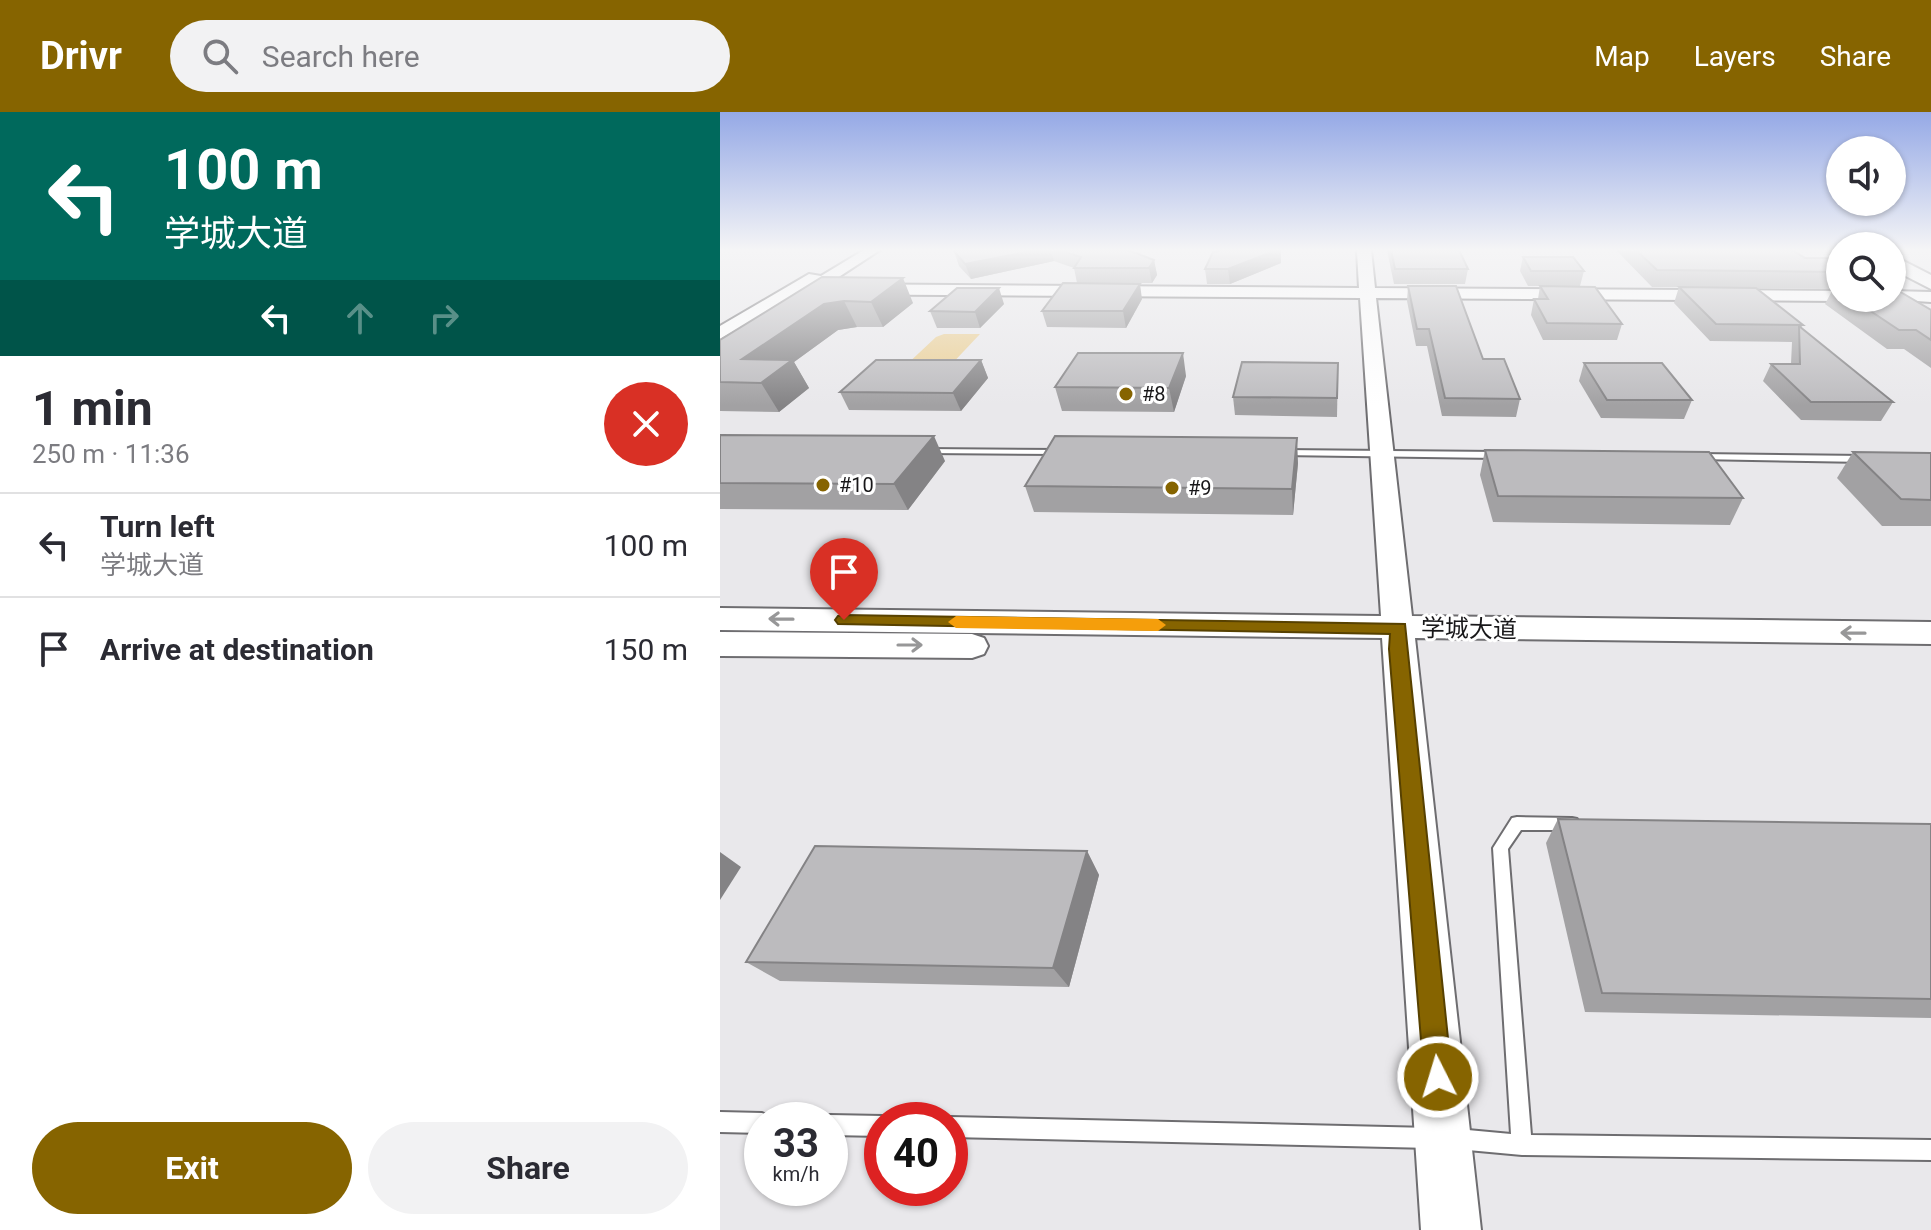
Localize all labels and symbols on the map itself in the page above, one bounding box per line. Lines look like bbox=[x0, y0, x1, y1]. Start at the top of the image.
place label: #8 bbox=[1142, 382, 1166, 406]
marker: #8 bbox=[1117, 385, 1135, 403]
place label: #10 bbox=[839, 473, 874, 497]
marker: #10 bbox=[814, 476, 832, 494]
place label: #9 bbox=[1188, 476, 1212, 500]
marker: #9 bbox=[1163, 479, 1181, 497]
pin bbox=[810, 538, 878, 620]
one-way arrow bbox=[768, 612, 795, 627]
street label: 学城大道 bbox=[1421, 614, 1517, 644]
one-way arrow bbox=[1840, 625, 1867, 640]
one-way arrow bbox=[896, 637, 923, 653]
position arrow bbox=[1396, 1035, 1480, 1119]
speed limit sign: 40 bbox=[864, 1102, 968, 1206]

